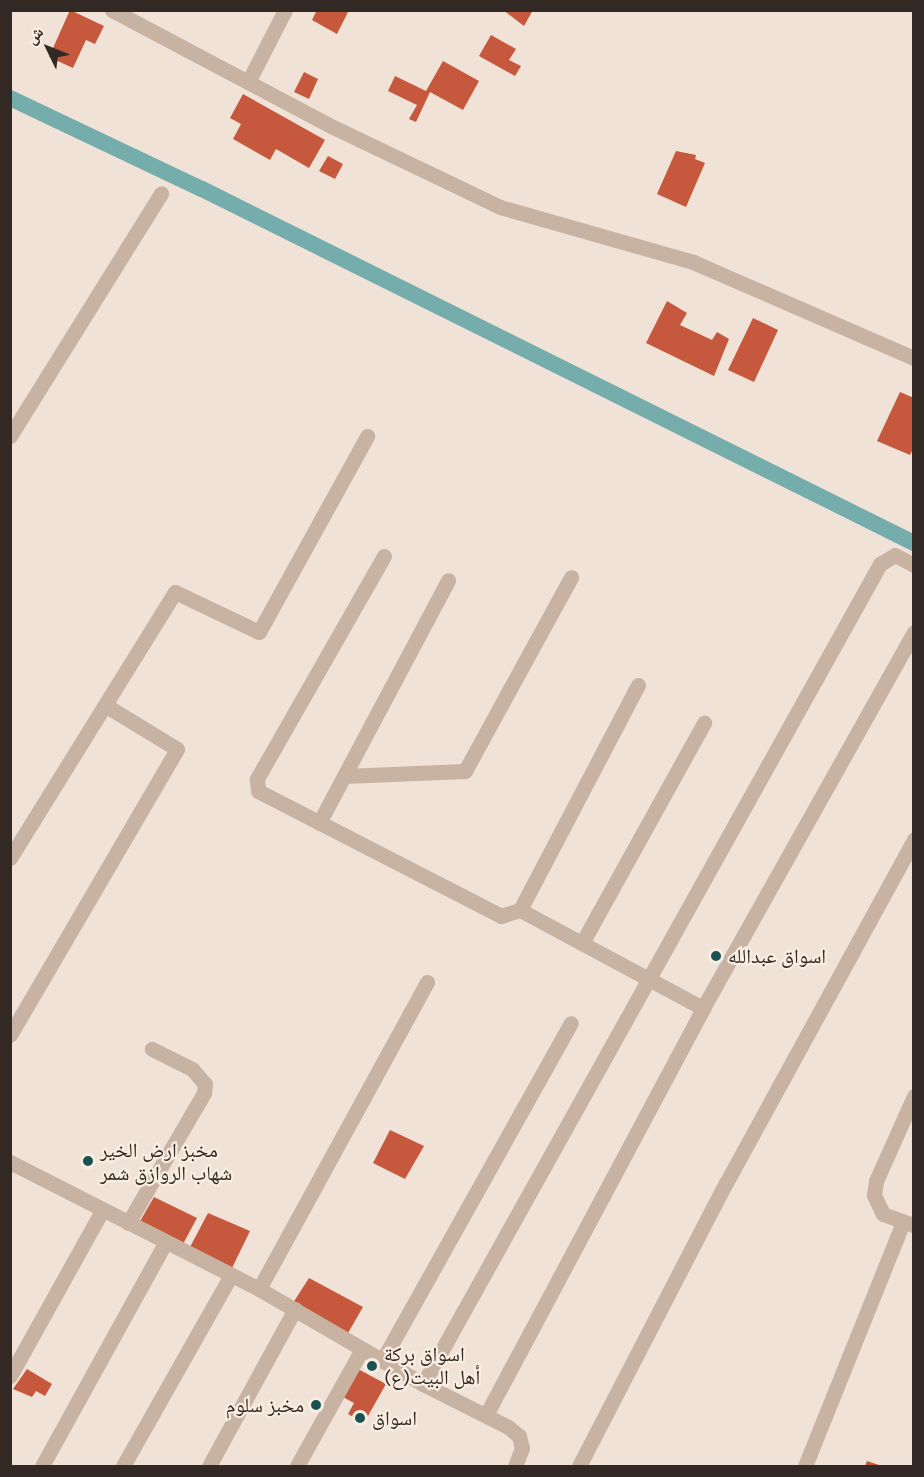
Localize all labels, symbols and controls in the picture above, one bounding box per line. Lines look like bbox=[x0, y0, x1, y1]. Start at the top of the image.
north arrow bbox=[18, 18, 78, 78]
text: ش bbox=[22, 23, 47, 48]
place label: اسواق عبدالله bbox=[728, 944, 826, 968]
marker: اسواق عبدالله bbox=[709, 949, 723, 963]
place label: مخبز ارض الخير شهاب الروازق شمر bbox=[100, 1138, 232, 1185]
marker: مخبز ارض الخير شهاب الروازق شمر bbox=[81, 1154, 95, 1168]
place label: اسواق بركة أهل البيت(ع) bbox=[384, 1342, 480, 1389]
marker: اسواق بركة أهل البيت(ع) bbox=[365, 1359, 379, 1373]
place label: مخبز سلوم bbox=[226, 1393, 304, 1417]
marker: مخبز سلوم bbox=[309, 1398, 323, 1412]
place label: اسواق bbox=[372, 1406, 417, 1430]
marker: اسواق bbox=[353, 1411, 367, 1425]

